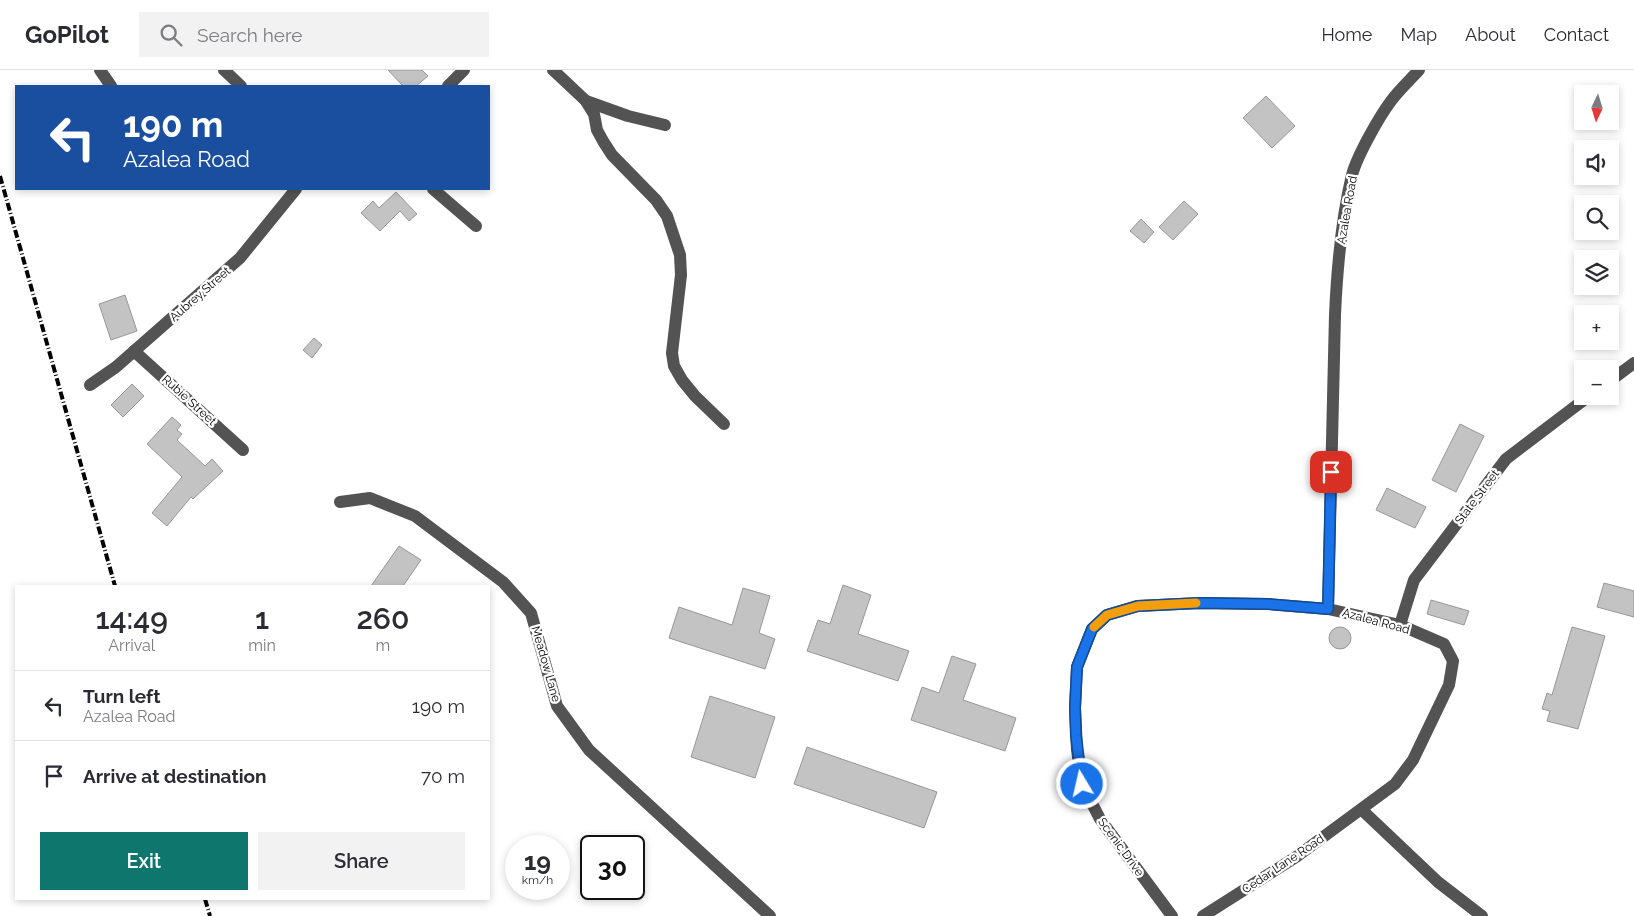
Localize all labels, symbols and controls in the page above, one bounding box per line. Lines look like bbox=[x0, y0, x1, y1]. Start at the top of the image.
search box bbox=[139, 12, 489, 57]
text: GoPilot bbox=[25, 20, 109, 49]
icon: search bbox=[157, 21, 185, 49]
text: Search here bbox=[197, 24, 303, 46]
text: Home bbox=[1321, 24, 1372, 45]
text: Map bbox=[1400, 24, 1437, 45]
text: About bbox=[1465, 24, 1516, 45]
text: Contact bbox=[1544, 24, 1609, 45]
north arrow bbox=[1574, 85, 1619, 130]
map controls bbox=[1574, 85, 1619, 405]
text: 190 m bbox=[123, 104, 223, 145]
icon: left bbox=[40, 105, 105, 170]
button: sound bbox=[1574, 140, 1619, 185]
text: Azalea Road bbox=[123, 146, 250, 172]
street label: Azalea Road bbox=[1334, 175, 1360, 245]
button: search bbox=[1574, 195, 1619, 240]
button: layers bbox=[1574, 250, 1619, 295]
street label: Aubrey Street bbox=[167, 264, 233, 324]
button: + bbox=[1574, 305, 1619, 350]
button: − bbox=[1574, 360, 1619, 405]
street label: Rubie Street bbox=[159, 372, 219, 428]
pin bbox=[1310, 451, 1352, 493]
icon: arrive bbox=[1317, 458, 1345, 486]
street label: State Street bbox=[1452, 467, 1502, 527]
text: 14:49 bbox=[96, 601, 168, 636]
text: 1 bbox=[255, 601, 269, 636]
text: 260 bbox=[356, 601, 409, 636]
street label: Azalea Road bbox=[1341, 605, 1411, 637]
street label: Meadow Lane bbox=[528, 624, 564, 704]
text: Arrival bbox=[108, 636, 155, 655]
text: min bbox=[248, 636, 276, 655]
text: m bbox=[376, 636, 390, 655]
text: Turn left bbox=[83, 685, 160, 707]
icon: left bbox=[40, 692, 68, 720]
text: 190 m bbox=[412, 695, 465, 717]
text: Azalea Road bbox=[83, 707, 175, 726]
position arrow bbox=[1055, 757, 1107, 809]
icon: arrive bbox=[40, 762, 68, 790]
text: Arrive at destination bbox=[83, 765, 267, 787]
text: 70 m bbox=[421, 765, 465, 787]
street label: Scenic Drive bbox=[1095, 815, 1147, 879]
street label: Cedar Lane Road bbox=[1239, 831, 1327, 897]
button: Exit bbox=[40, 832, 248, 890]
button: Share bbox=[258, 832, 465, 890]
speed limit sign: 30 bbox=[580, 835, 645, 900]
text: 19 bbox=[524, 846, 551, 876]
text: km/h bbox=[522, 873, 553, 887]

